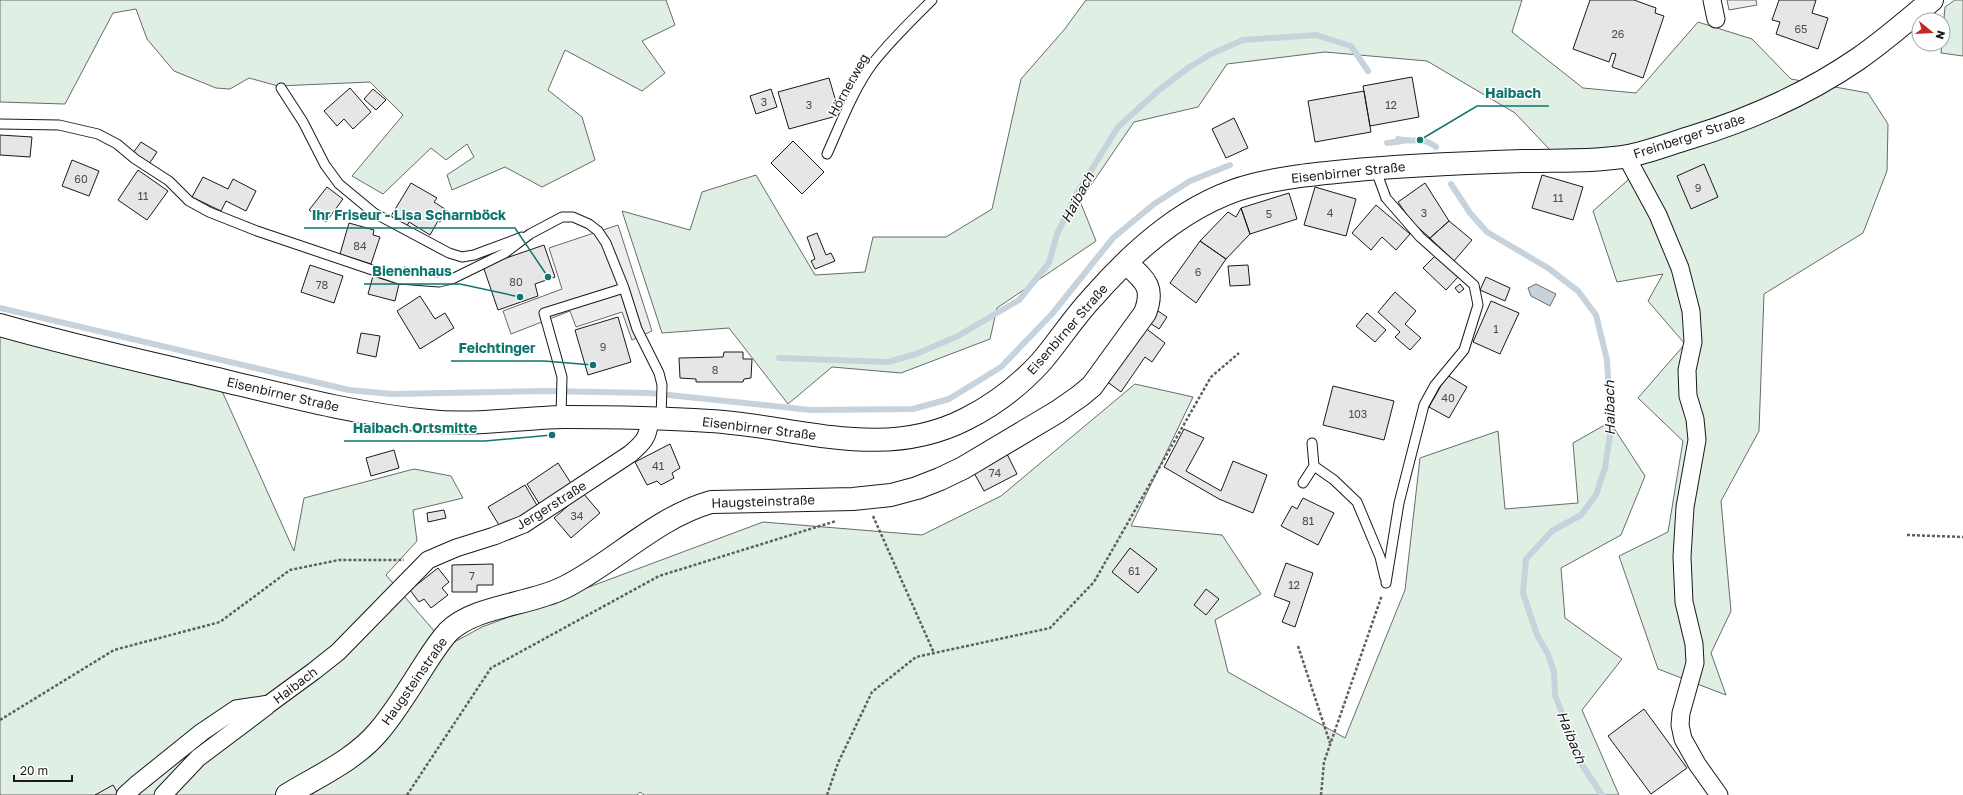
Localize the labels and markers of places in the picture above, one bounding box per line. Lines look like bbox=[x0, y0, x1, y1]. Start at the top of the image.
callout: Haibach bbox=[1477, 80, 1549, 106]
callout: Ihr Friseur - Lisa Scharnböck bbox=[304, 202, 515, 228]
callout: Bienenhaus bbox=[364, 258, 460, 284]
callout: Feichtinger bbox=[451, 335, 544, 361]
callout: Haibach Ortsmitte bbox=[344, 415, 485, 441]

